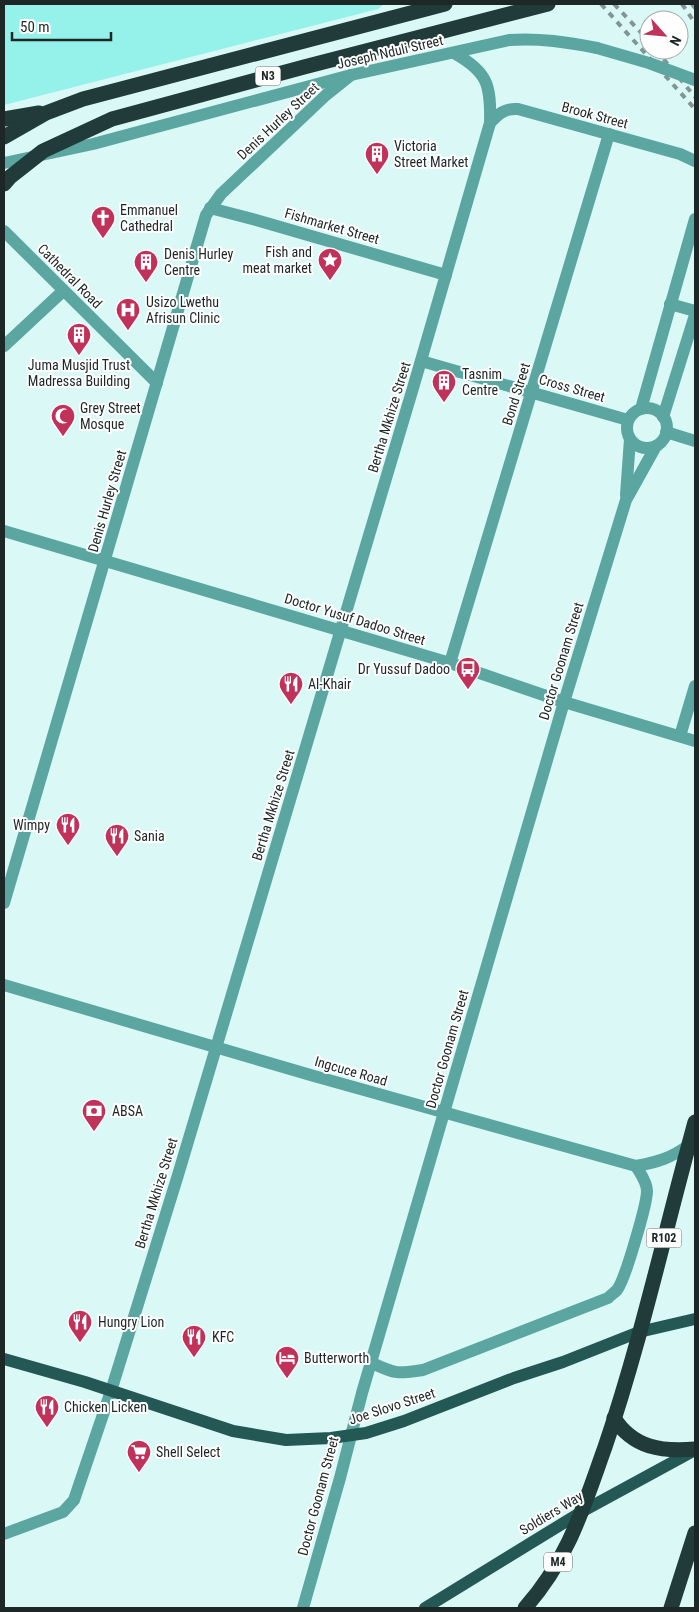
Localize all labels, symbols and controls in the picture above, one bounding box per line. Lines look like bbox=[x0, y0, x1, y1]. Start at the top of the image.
scale bar bbox=[12, 10, 111, 42]
north arrow bbox=[639, 10, 689, 60]
text: 50 m bbox=[20, 18, 50, 36]
street label: Joseph Nduli Street bbox=[335, 32, 445, 72]
text: N bbox=[667, 33, 685, 48]
road number: N3 bbox=[256, 66, 280, 85]
street label: Denis Hurley Street bbox=[234, 79, 322, 163]
street label: Brook Street bbox=[560, 98, 630, 132]
place label: Victoria Street Market bbox=[394, 138, 468, 170]
building icon: Victoria Street Market bbox=[364, 141, 390, 175]
place label: Emmanuel Cathedral bbox=[120, 202, 178, 234]
church icon: Emmanuel Cathedral bbox=[90, 205, 116, 239]
street label: Fishmarket Street bbox=[283, 205, 381, 247]
street label: Cathedral Road bbox=[35, 241, 105, 311]
place label: Fish and meat market bbox=[242, 244, 312, 276]
place label: Denis Hurley Centre bbox=[164, 246, 234, 278]
place icon: Fish and meat market bbox=[317, 247, 343, 281]
building icon: Denis Hurley Centre bbox=[133, 249, 159, 283]
place label: Usizo Lwethu Afrisun Clinic bbox=[146, 294, 220, 326]
hospital icon: Usizo Lwethu Afrisun Clinic bbox=[115, 297, 141, 331]
building icon: Juma Musjid Trust Madressa Building bbox=[66, 322, 92, 356]
place label: Juma Musjid Trust Madressa Building bbox=[28, 357, 130, 389]
street label: Bertha Mkhize Street bbox=[365, 360, 413, 474]
street label: Bond Street bbox=[499, 361, 533, 427]
place label: Tasnim Centre bbox=[462, 366, 502, 398]
building icon: Tasnim Centre bbox=[431, 369, 457, 403]
street label: Cross Street bbox=[537, 371, 607, 405]
place label: Grey Street Mosque bbox=[80, 400, 141, 432]
mosque icon: Grey Street Mosque bbox=[50, 403, 76, 437]
street label: Denis Hurley Street bbox=[85, 448, 129, 554]
street label: Doctor Yusuf Dadoo Street bbox=[283, 590, 427, 648]
street label: Doctor Goonam Street bbox=[535, 600, 587, 722]
bus stop icon: Dr Yussuf Dadoo bbox=[455, 656, 481, 690]
place label: Dr Yussuf Dadoo bbox=[358, 661, 450, 677]
restaurant icon: Al-Khair bbox=[278, 671, 304, 705]
place label: Al-Khair bbox=[308, 676, 351, 692]
street label: Bertha Mkhize Street bbox=[249, 748, 297, 862]
restaurant icon: Wimpy bbox=[55, 812, 81, 846]
place label: Wimpy bbox=[13, 817, 50, 833]
restaurant icon: Sania bbox=[104, 823, 130, 857]
place label: Sania bbox=[134, 828, 165, 844]
street label: Doctor Goonam Street bbox=[422, 988, 472, 1110]
street label: Ingcuce Road bbox=[313, 1053, 389, 1089]
bank icon: ABSA bbox=[81, 1098, 107, 1132]
place label: ABSA bbox=[112, 1103, 143, 1119]
street label: Bertha Mkhize Street bbox=[132, 1136, 180, 1250]
road number: R102 bbox=[646, 1228, 682, 1248]
restaurant icon: Hungry Lion bbox=[67, 1309, 93, 1343]
place label: Hungry Lion bbox=[98, 1314, 164, 1330]
restaurant icon: KFC bbox=[181, 1324, 207, 1358]
place label: KFC bbox=[212, 1329, 234, 1345]
hotel icon: Butterworth bbox=[274, 1345, 300, 1379]
place label: Butterworth bbox=[304, 1350, 369, 1366]
street label: Joe Slovo Street bbox=[347, 1385, 437, 1427]
restaurant icon: Chicken Licken bbox=[34, 1394, 60, 1428]
place label: Chicken Licken bbox=[64, 1399, 147, 1415]
street label: Doctor Goonam Street bbox=[294, 1435, 342, 1557]
supermarket icon: Shell Select bbox=[126, 1439, 152, 1473]
place label: Shell Select bbox=[156, 1444, 220, 1460]
street label: Soldiers Way bbox=[516, 1488, 586, 1538]
road number: M4 bbox=[544, 1552, 572, 1571]

